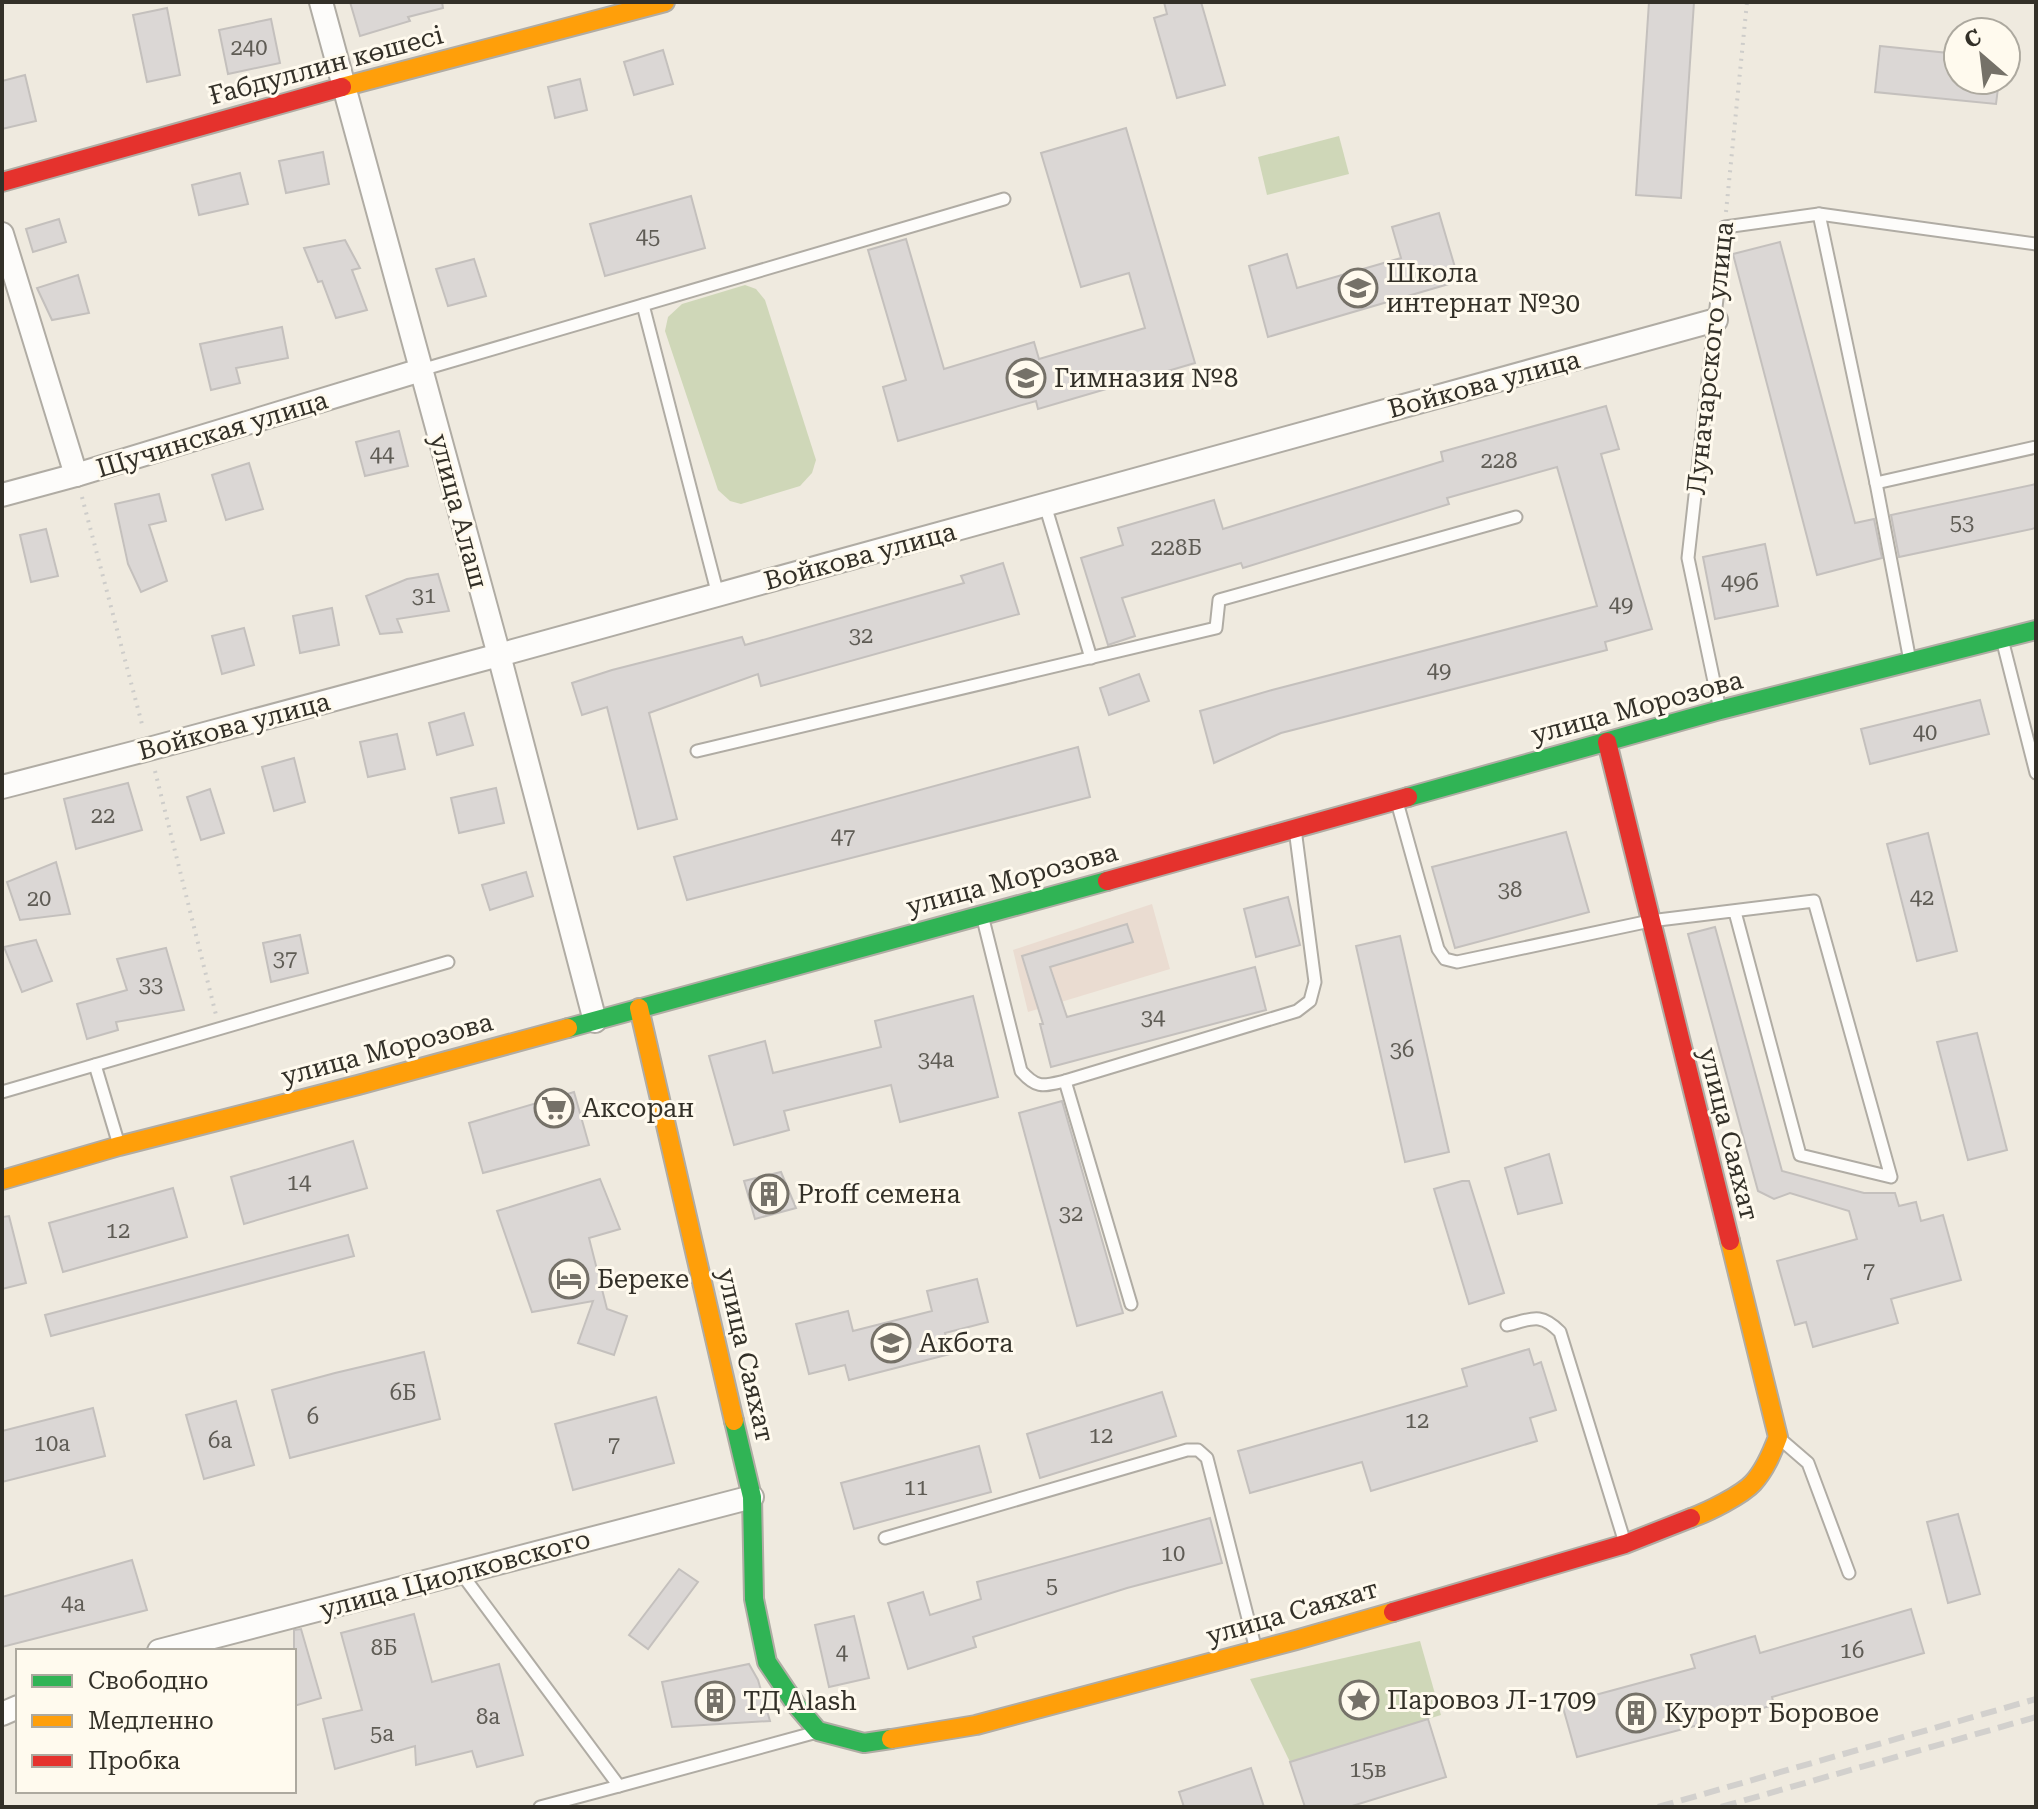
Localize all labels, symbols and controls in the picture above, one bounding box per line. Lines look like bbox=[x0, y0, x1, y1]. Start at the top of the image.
north arrow bbox=[1942, 16, 2022, 96]
street label: Ғабдуллин көшесі bbox=[206, 19, 446, 111]
text: С bbox=[1960, 24, 1986, 53]
house number: 240 bbox=[231, 35, 267, 60]
street label: Луначарского улица bbox=[1681, 220, 1739, 496]
house number: 45 bbox=[636, 224, 660, 249]
place label: Школа интернат №30 bbox=[1386, 258, 1580, 318]
school or university icon: Школа интернат №30 bbox=[1337, 267, 1379, 309]
street label: Войкова улица bbox=[1385, 344, 1583, 424]
school or university icon: Гимназия №8 bbox=[1005, 357, 1047, 399]
place label: Гимназия №8 bbox=[1054, 363, 1238, 393]
street label: Щучинская улица bbox=[93, 385, 331, 483]
street label: улица Алаш bbox=[424, 430, 494, 592]
house number: 44 bbox=[370, 442, 395, 467]
house number: 228 bbox=[1481, 448, 1517, 473]
house number: 53 bbox=[1950, 510, 1974, 535]
street label: Войкова улица bbox=[761, 516, 959, 596]
house number: 228Б bbox=[1150, 535, 1202, 560]
house number: 49б bbox=[1721, 570, 1759, 595]
house number: 31 bbox=[412, 583, 436, 608]
house number: 49 bbox=[1609, 592, 1633, 617]
house number: 32 bbox=[849, 623, 873, 648]
house number: 49 bbox=[1427, 658, 1451, 683]
street label: улица Морозова bbox=[1528, 664, 1746, 750]
street label: Войкова улица bbox=[135, 686, 333, 766]
house number: 40 bbox=[1913, 720, 1937, 745]
house number: 22 bbox=[91, 803, 115, 828]
house number: 47 bbox=[831, 824, 855, 849]
street label: улица Морозова bbox=[903, 836, 1121, 922]
house number: 38 bbox=[1498, 877, 1522, 902]
house number: 42 bbox=[1910, 885, 1934, 910]
house number: 20 bbox=[27, 886, 51, 911]
house number: 37 bbox=[273, 946, 297, 971]
house number: 33 bbox=[139, 972, 163, 997]
house number: 34 bbox=[1141, 1005, 1166, 1030]
street label: улица Морозова bbox=[278, 1006, 496, 1092]
house number: 36 bbox=[1390, 1037, 1414, 1062]
street label: улица Саяхат bbox=[1693, 1045, 1765, 1223]
house number: 34а bbox=[918, 1047, 954, 1072]
supermarket icon: Аксоран bbox=[533, 1087, 575, 1129]
place label: Аксоран bbox=[582, 1093, 694, 1123]
house number: 14 bbox=[287, 1170, 312, 1195]
building icon: Proff семена bbox=[748, 1173, 790, 1215]
place label: Proff семена bbox=[797, 1179, 961, 1209]
house number: 32 bbox=[1059, 1201, 1083, 1226]
house number: 12 bbox=[106, 1218, 130, 1243]
hotel icon: Береке bbox=[548, 1258, 590, 1300]
house number: 7 bbox=[1863, 1258, 1875, 1283]
place label: Береке bbox=[597, 1264, 689, 1294]
street label: улица Саяхат bbox=[711, 1265, 781, 1445]
school or university icon: Акбота bbox=[870, 1322, 912, 1364]
place label: Акбота bbox=[919, 1328, 1013, 1358]
house number: 6Б bbox=[390, 1380, 416, 1405]
house number: 6 bbox=[307, 1404, 319, 1429]
house number: 12 bbox=[1405, 1408, 1429, 1433]
house number: 12 bbox=[1089, 1423, 1113, 1448]
house number: 6а bbox=[208, 1428, 232, 1453]
house number: 10а bbox=[34, 1431, 70, 1456]
house number: 7 bbox=[608, 1432, 620, 1457]
house number: 11 bbox=[904, 1475, 928, 1500]
street label: улица Циолковского bbox=[316, 1523, 594, 1625]
house number: 10 bbox=[1161, 1541, 1185, 1566]
house number: 5 bbox=[1046, 1573, 1058, 1598]
street label: улица Саяхат bbox=[1203, 1573, 1381, 1651]
house number: 4а bbox=[61, 1591, 85, 1616]
house number: 8Б bbox=[371, 1635, 397, 1660]
house number: 16 bbox=[1840, 1638, 1864, 1663]
house number: 4 bbox=[836, 1640, 849, 1665]
legend bbox=[16, 1649, 296, 1793]
text: Свободно bbox=[88, 1667, 209, 1695]
place icon: Паровоз Л-1709 bbox=[1338, 1679, 1380, 1721]
building icon: ТД Alash bbox=[694, 1680, 736, 1722]
place label: Паровоз Л-1709 bbox=[1387, 1685, 1596, 1715]
place label: ТД Alash bbox=[743, 1686, 857, 1716]
building icon: Курорт Боровое bbox=[1615, 1692, 1657, 1734]
place label: Курорт Боровое bbox=[1664, 1698, 1879, 1728]
house number: 8а bbox=[476, 1704, 500, 1729]
text: Медленно bbox=[88, 1707, 214, 1735]
house number: 5а bbox=[370, 1721, 394, 1746]
text: Пробка bbox=[88, 1747, 180, 1775]
house number: 15в bbox=[1349, 1757, 1387, 1782]

